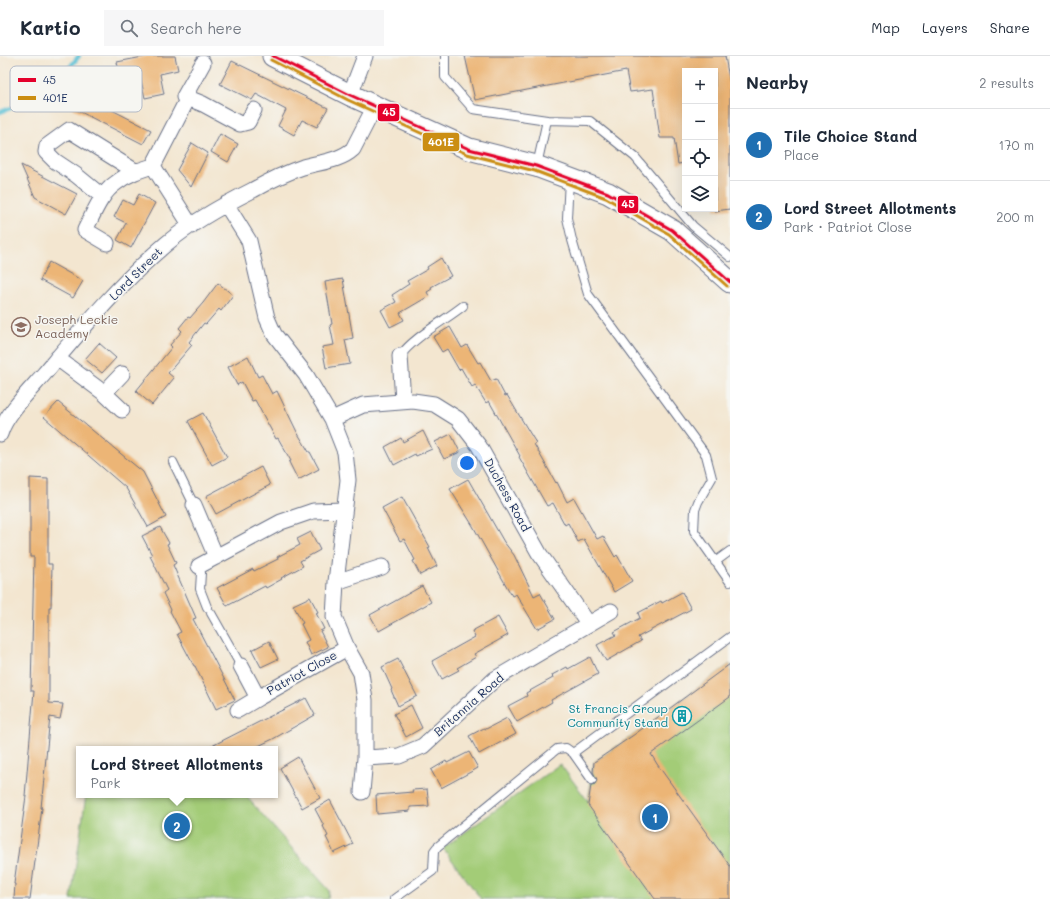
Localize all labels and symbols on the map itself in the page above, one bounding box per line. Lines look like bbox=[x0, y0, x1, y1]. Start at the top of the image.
legend bbox=[10, 66, 142, 112]
text: 45 bbox=[43, 72, 56, 87]
text: 401E bbox=[43, 90, 67, 105]
line badge: 45 bbox=[377, 103, 400, 122]
text: 45 bbox=[382, 104, 396, 119]
line badge: 401E bbox=[422, 132, 460, 152]
text: 401E bbox=[428, 134, 454, 149]
line badge: 45 bbox=[617, 195, 639, 214]
text: 45 bbox=[621, 196, 635, 211]
street label: Lord Street bbox=[105, 243, 165, 303]
place label: Joseph Leckie Academy bbox=[35, 311, 118, 341]
school or university icon: Joseph Leckie Academy bbox=[10, 316, 32, 338]
your location bbox=[457, 453, 477, 473]
street label: Duchess Road bbox=[481, 455, 535, 534]
street label: Patriot Close bbox=[264, 646, 339, 698]
street label: Britannia Road bbox=[430, 669, 507, 739]
place label: St Francis Group Community Stand bbox=[567, 700, 668, 730]
building icon: St Francis Group Community Stand bbox=[671, 705, 693, 727]
pin: 1 bbox=[642, 802, 668, 832]
pin: 2 bbox=[164, 811, 190, 841]

